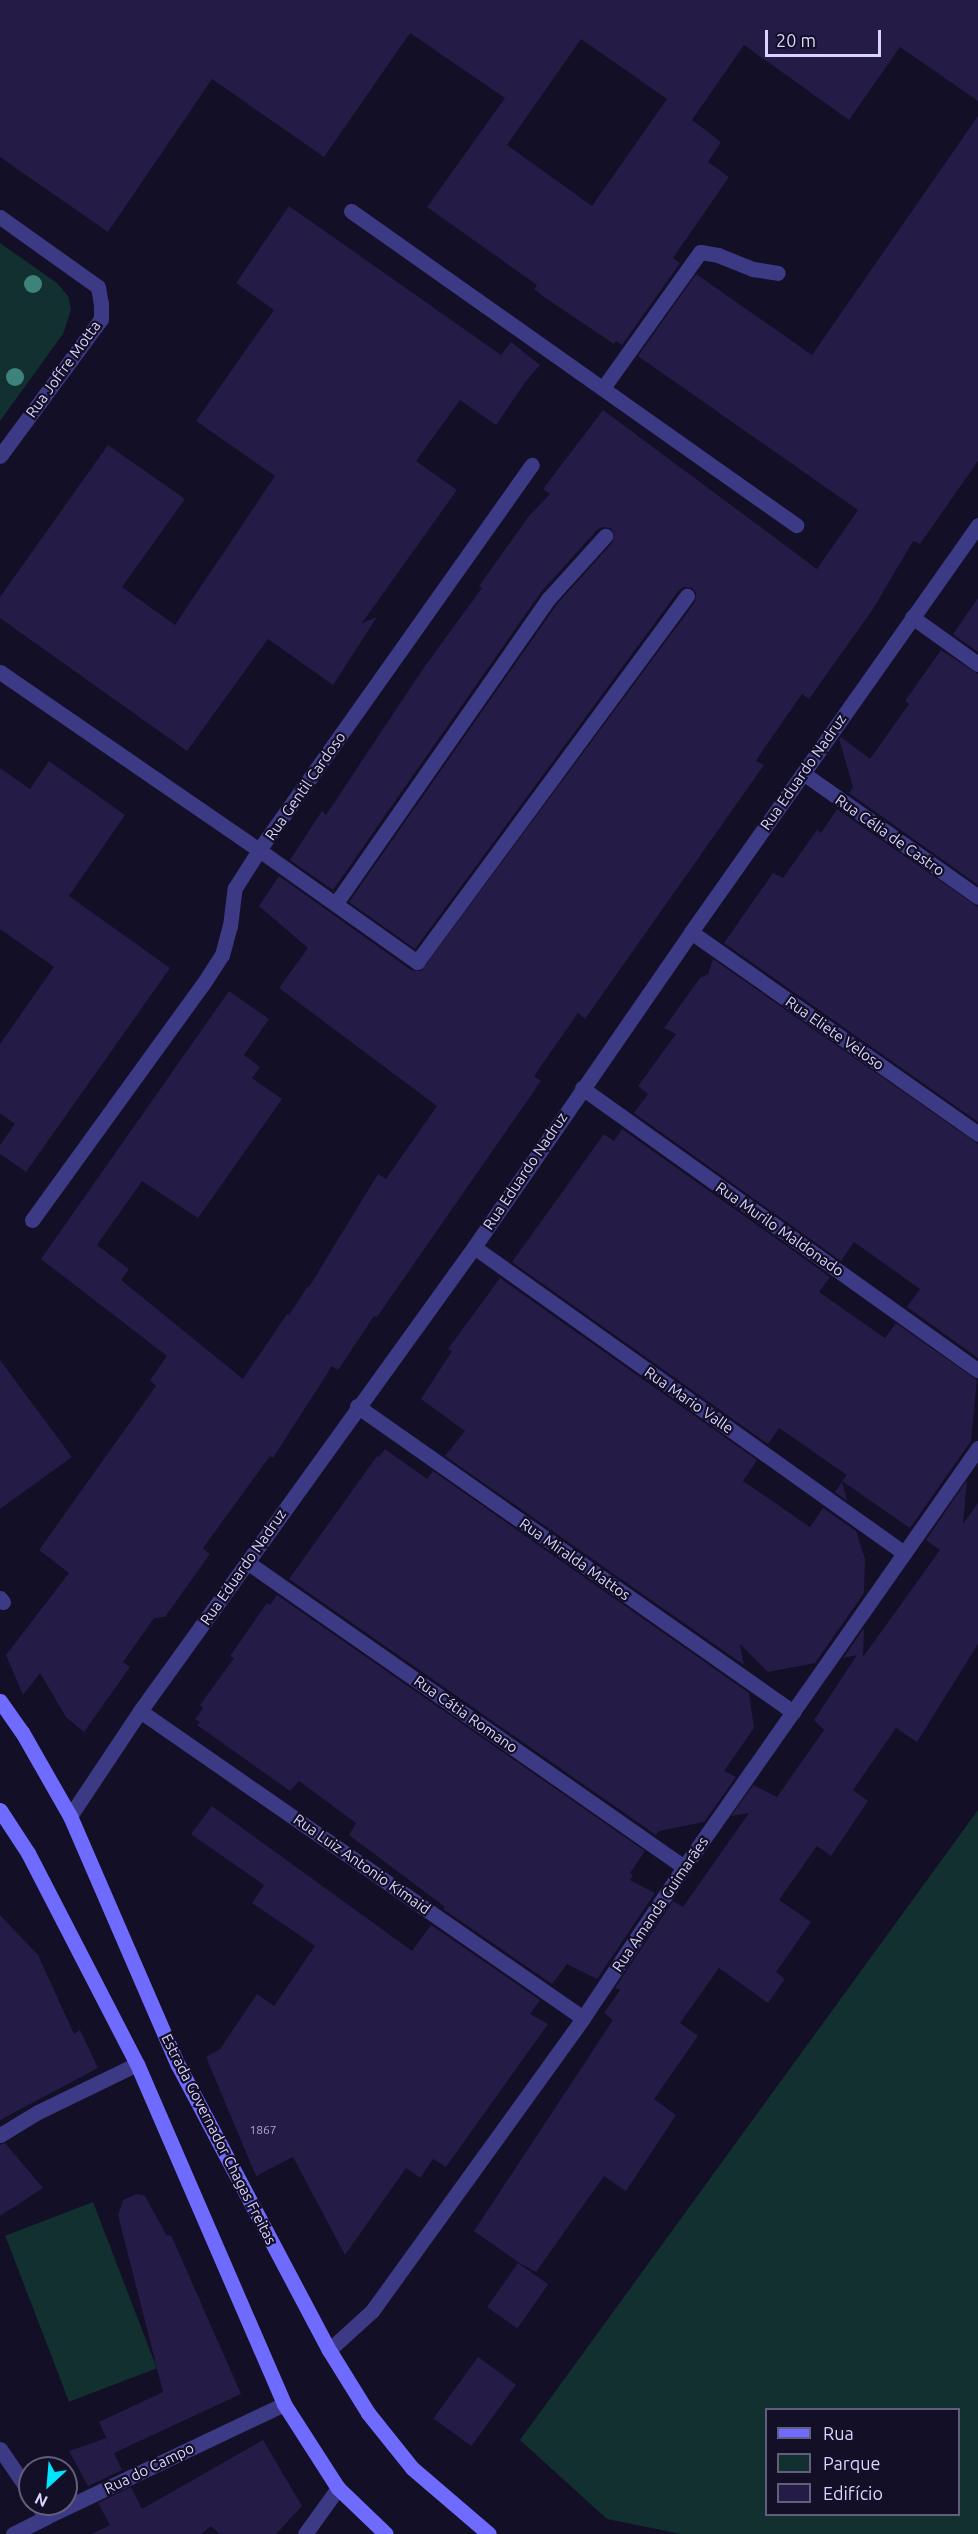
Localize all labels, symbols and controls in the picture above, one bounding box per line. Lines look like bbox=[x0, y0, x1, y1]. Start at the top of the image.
scale bar bbox=[768, 18, 884, 56]
text: 20 m bbox=[776, 30, 816, 50]
street label: Rua Joffre Motta bbox=[22, 317, 104, 421]
street label: Rua Eduardo Nadruz bbox=[756, 711, 850, 833]
street label: Rua Gentil Cardoso bbox=[261, 728, 349, 844]
street label: Rua Célia de Castro bbox=[832, 790, 948, 880]
street label: Rua Eliete Veloso bbox=[782, 992, 888, 1074]
street label: Rua Eduardo Nadruz bbox=[479, 1109, 571, 1233]
street label: Rua Murilo Maldonado bbox=[713, 1178, 847, 1280]
street label: Rua Mario Valle bbox=[641, 1363, 737, 1437]
street label: Rua Eduardo Nadruz bbox=[196, 1506, 290, 1628]
street label: Rua Miralda Mattos bbox=[516, 1514, 634, 1604]
street label: Rua Cátia Romano bbox=[411, 1671, 521, 1757]
street label: Rua Luiz Antonio Kimaid bbox=[290, 1810, 434, 1918]
street label: Rua Amanda Guimarães bbox=[608, 1833, 712, 1975]
street label: Estrada Governador Chagas Freitas bbox=[158, 2031, 280, 2247]
house number: 1867 bbox=[249, 2123, 277, 2137]
legend bbox=[765, 2408, 960, 2516]
text: Rua bbox=[823, 2423, 854, 2443]
street label: Rua do Campo bbox=[101, 2439, 197, 2497]
text: Parque bbox=[823, 2453, 880, 2473]
north arrow bbox=[18, 2456, 78, 2516]
text: Edifício bbox=[823, 2483, 883, 2503]
text: N bbox=[32, 2490, 50, 2511]

